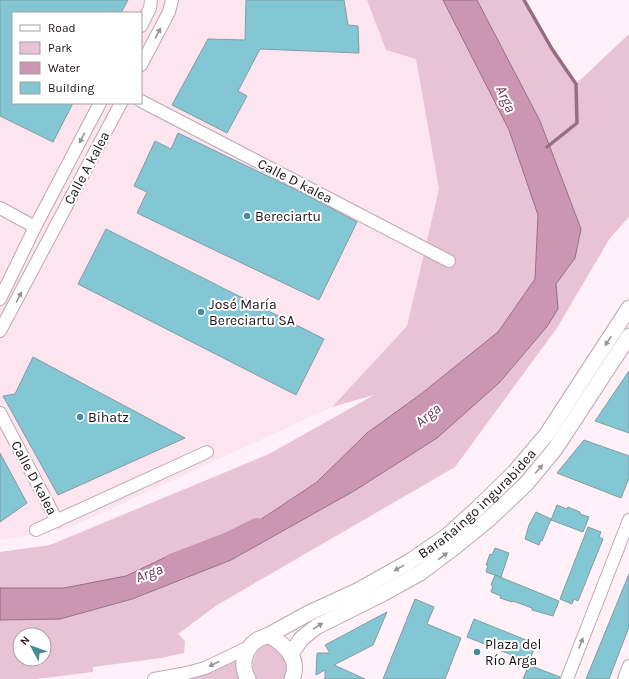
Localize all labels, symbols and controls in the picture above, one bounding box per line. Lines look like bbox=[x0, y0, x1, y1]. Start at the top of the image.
legend bbox=[12, 12, 142, 104]
text: Road bbox=[48, 21, 76, 35]
one-way arrow bbox=[154, 27, 161, 39]
text: Park bbox=[48, 41, 73, 55]
text: Water bbox=[48, 61, 81, 75]
text: Building bbox=[48, 81, 95, 95]
water label: Arga bbox=[492, 83, 520, 115]
street label: Calle A kalea bbox=[61, 128, 113, 208]
one-way arrow bbox=[79, 132, 85, 143]
street label: Calle D kalea bbox=[255, 155, 335, 207]
place label: Bereciartu bbox=[255, 208, 321, 225]
marker: Bereciartu bbox=[242, 211, 252, 221]
one-way arrow bbox=[16, 291, 22, 303]
place label: José María Bereciartu SA bbox=[209, 296, 295, 329]
marker: José María Bereciartu SA bbox=[196, 307, 206, 317]
one-way arrow bbox=[604, 336, 612, 346]
water label: Arga bbox=[412, 399, 444, 431]
place label: Bihatz bbox=[88, 409, 129, 426]
marker: Bihatz bbox=[75, 412, 85, 422]
street label: Calle D kalea bbox=[7, 438, 61, 518]
street label: Barañaingo ingurabidea bbox=[415, 445, 539, 562]
one-way arrow bbox=[534, 463, 543, 474]
one-way arrow bbox=[438, 552, 448, 560]
water label: Arga bbox=[133, 560, 165, 586]
one-way arrow bbox=[393, 565, 405, 571]
one-way arrow bbox=[312, 623, 324, 630]
north arrow bbox=[12, 627, 52, 667]
text: N bbox=[17, 634, 32, 648]
place label: Plaza del Río Arga bbox=[485, 636, 541, 669]
one-way arrow bbox=[579, 636, 585, 648]
marker: Plaza del Río Arga bbox=[472, 647, 482, 657]
one-way arrow bbox=[208, 661, 220, 667]

